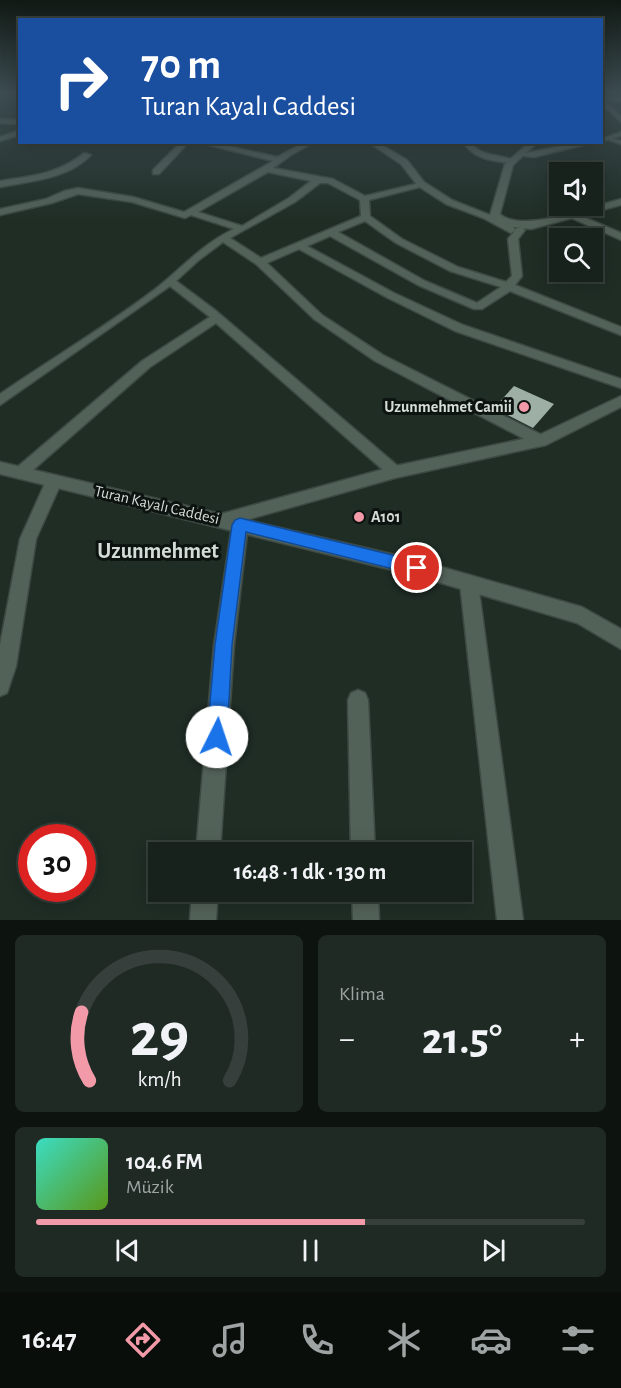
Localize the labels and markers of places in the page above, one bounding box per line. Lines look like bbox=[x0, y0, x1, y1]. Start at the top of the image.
place label: Uzunmehmet Camii bbox=[384, 399, 512, 415]
marker: Uzunmehmet Camii bbox=[517, 400, 531, 414]
place label: A101 bbox=[371, 509, 400, 525]
marker: A101 bbox=[352, 510, 366, 524]
pin bbox=[391, 542, 442, 593]

